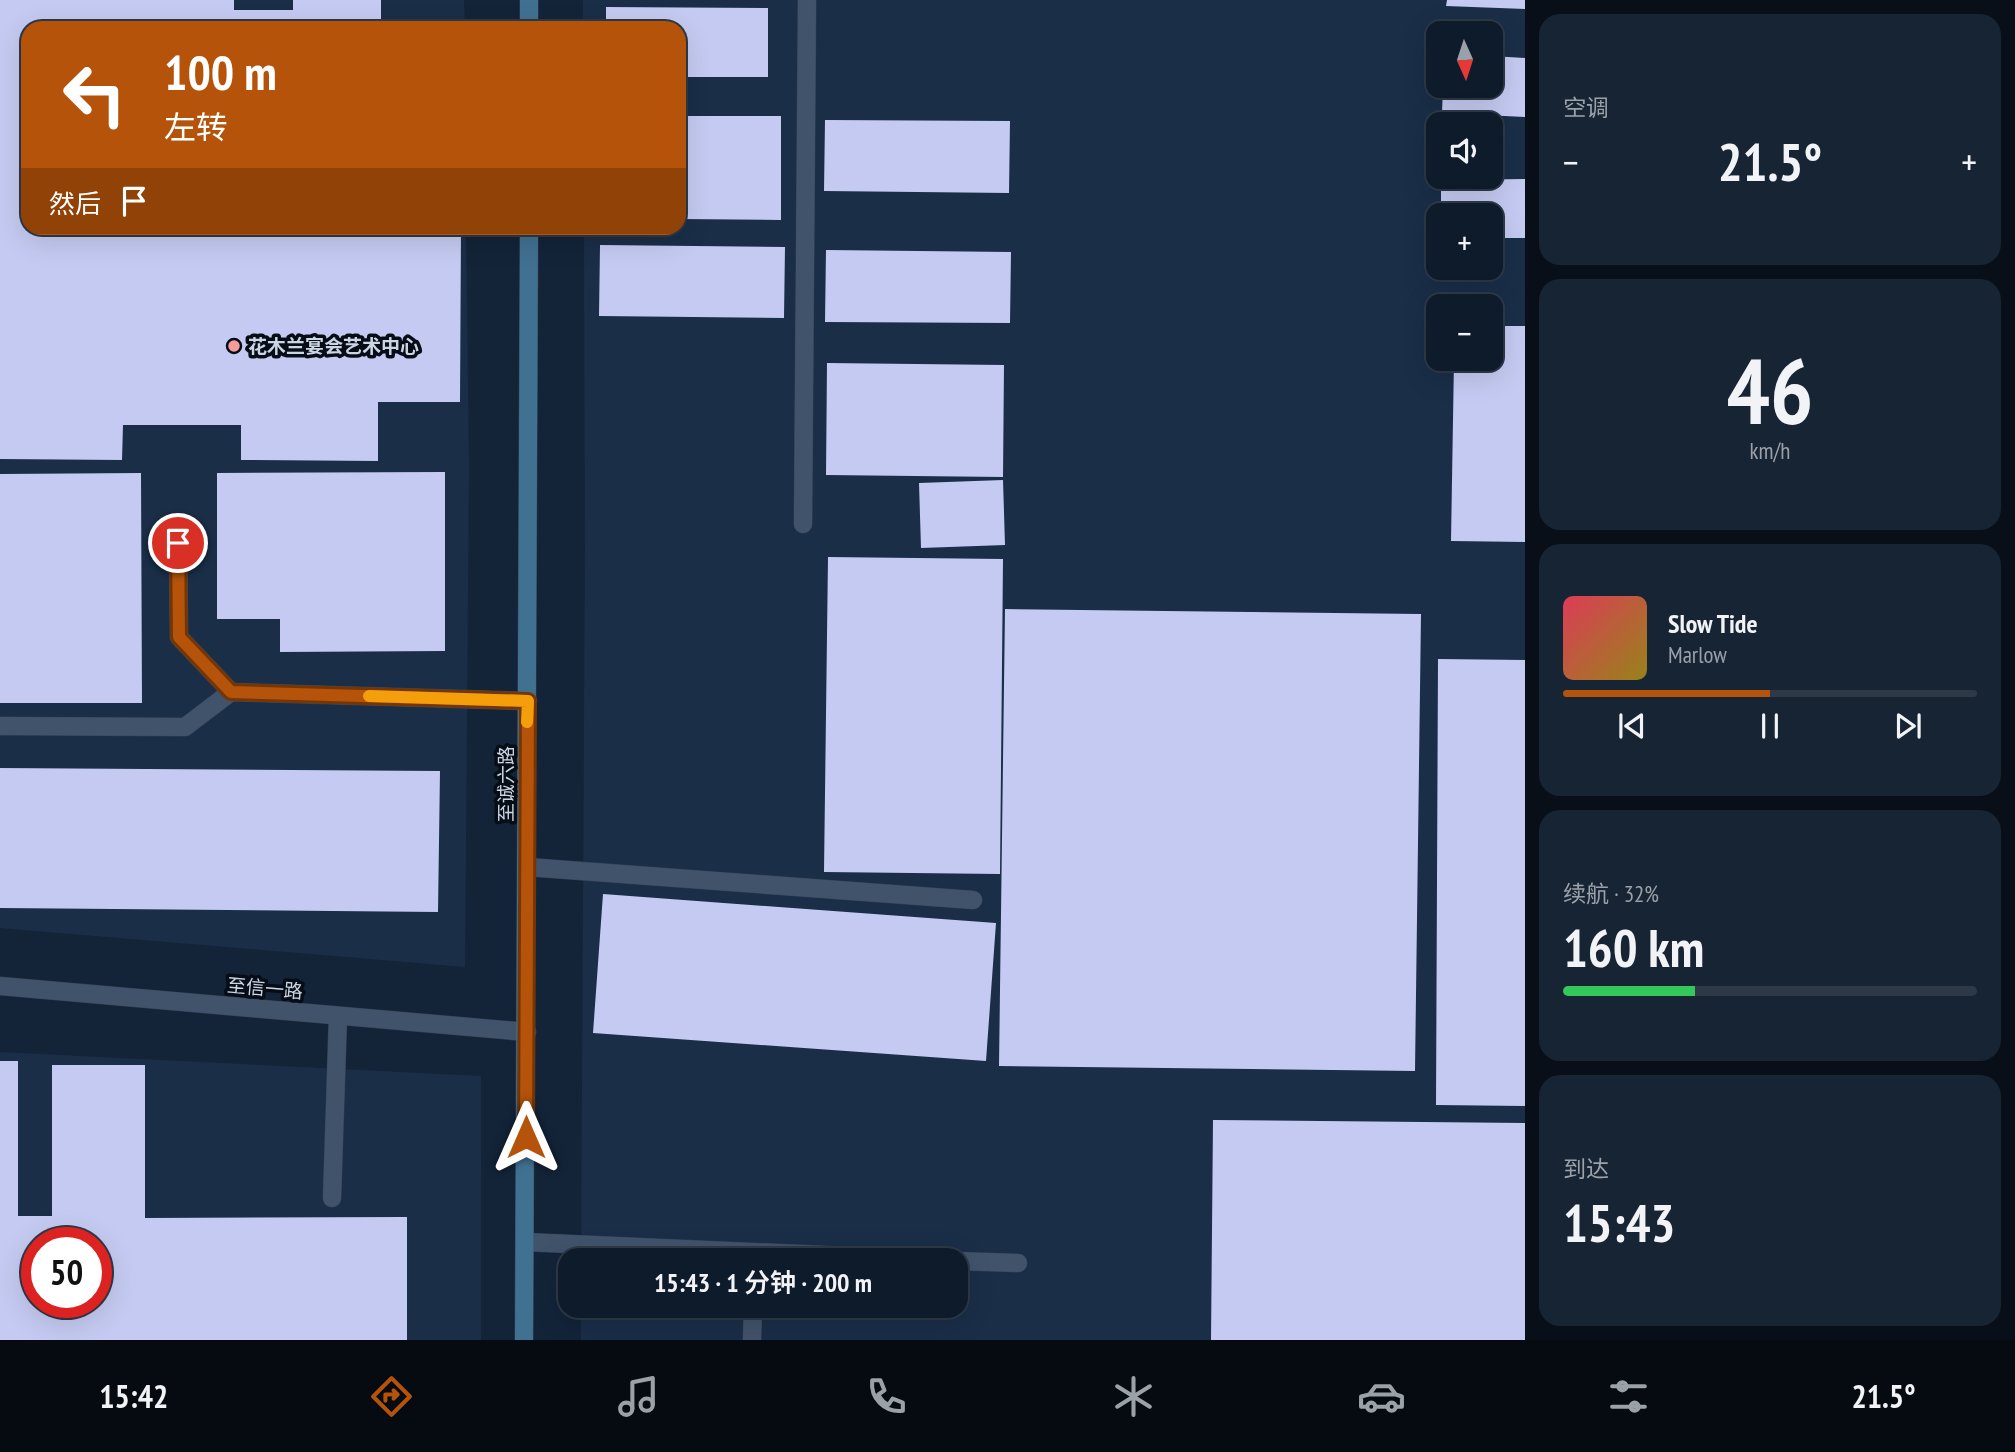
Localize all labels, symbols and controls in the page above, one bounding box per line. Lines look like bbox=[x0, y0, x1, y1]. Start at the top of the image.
north arrow bbox=[1426, 21, 1503, 98]
map controls bbox=[1426, 21, 1503, 371]
text: 100 m bbox=[164, 40, 277, 104]
icon: left bbox=[49, 49, 140, 140]
text: 空调 bbox=[1563, 93, 1609, 122]
text: 左转 bbox=[164, 106, 228, 148]
button: sound bbox=[1426, 112, 1503, 189]
text: 21.5° bbox=[1718, 128, 1822, 195]
text: − bbox=[1563, 137, 1579, 186]
text: + bbox=[1961, 137, 1977, 186]
icon: arrive bbox=[115, 182, 153, 220]
text: 然后 bbox=[49, 187, 101, 220]
button: + bbox=[1426, 203, 1503, 280]
button: − bbox=[1426, 294, 1503, 371]
text: 46 bbox=[1727, 331, 1814, 449]
place label: 花木兰宴会艺术中心 bbox=[248, 334, 419, 358]
marker: 花木兰宴会艺术中心 bbox=[226, 338, 242, 354]
text: km/h bbox=[1750, 436, 1790, 465]
pin bbox=[148, 513, 208, 573]
icon: arrive bbox=[159, 524, 197, 562]
text: Slow Tide bbox=[1668, 607, 1758, 640]
text: Marlow bbox=[1668, 640, 1727, 669]
icon: previous bbox=[1613, 707, 1651, 745]
icon: pause bbox=[1751, 707, 1789, 745]
icon: next bbox=[1889, 707, 1927, 745]
street label: 至诚六路 bbox=[494, 746, 518, 822]
text: 续航 · 32% bbox=[1563, 879, 1659, 908]
text: 160 km bbox=[1563, 914, 1704, 981]
street label: 至信一路 bbox=[226, 973, 304, 1003]
position arrow bbox=[489, 1100, 563, 1174]
text: 到达 bbox=[1563, 1154, 1609, 1183]
text: 15:43 bbox=[1563, 1189, 1675, 1256]
speed limit sign: 50 bbox=[21, 1227, 112, 1318]
text: 15:43 · 1 分钟 · 200 m bbox=[654, 1266, 872, 1299]
icon: directions bbox=[367, 1372, 416, 1421]
icon: music bbox=[614, 1372, 663, 1421]
icon: phone bbox=[862, 1372, 911, 1421]
icon: climate bbox=[1109, 1372, 1158, 1421]
icon: car bbox=[1357, 1372, 1406, 1421]
icon: filters bbox=[1604, 1372, 1653, 1421]
text: 15:42 bbox=[99, 1375, 168, 1417]
text: 21.5° bbox=[1851, 1375, 1916, 1417]

